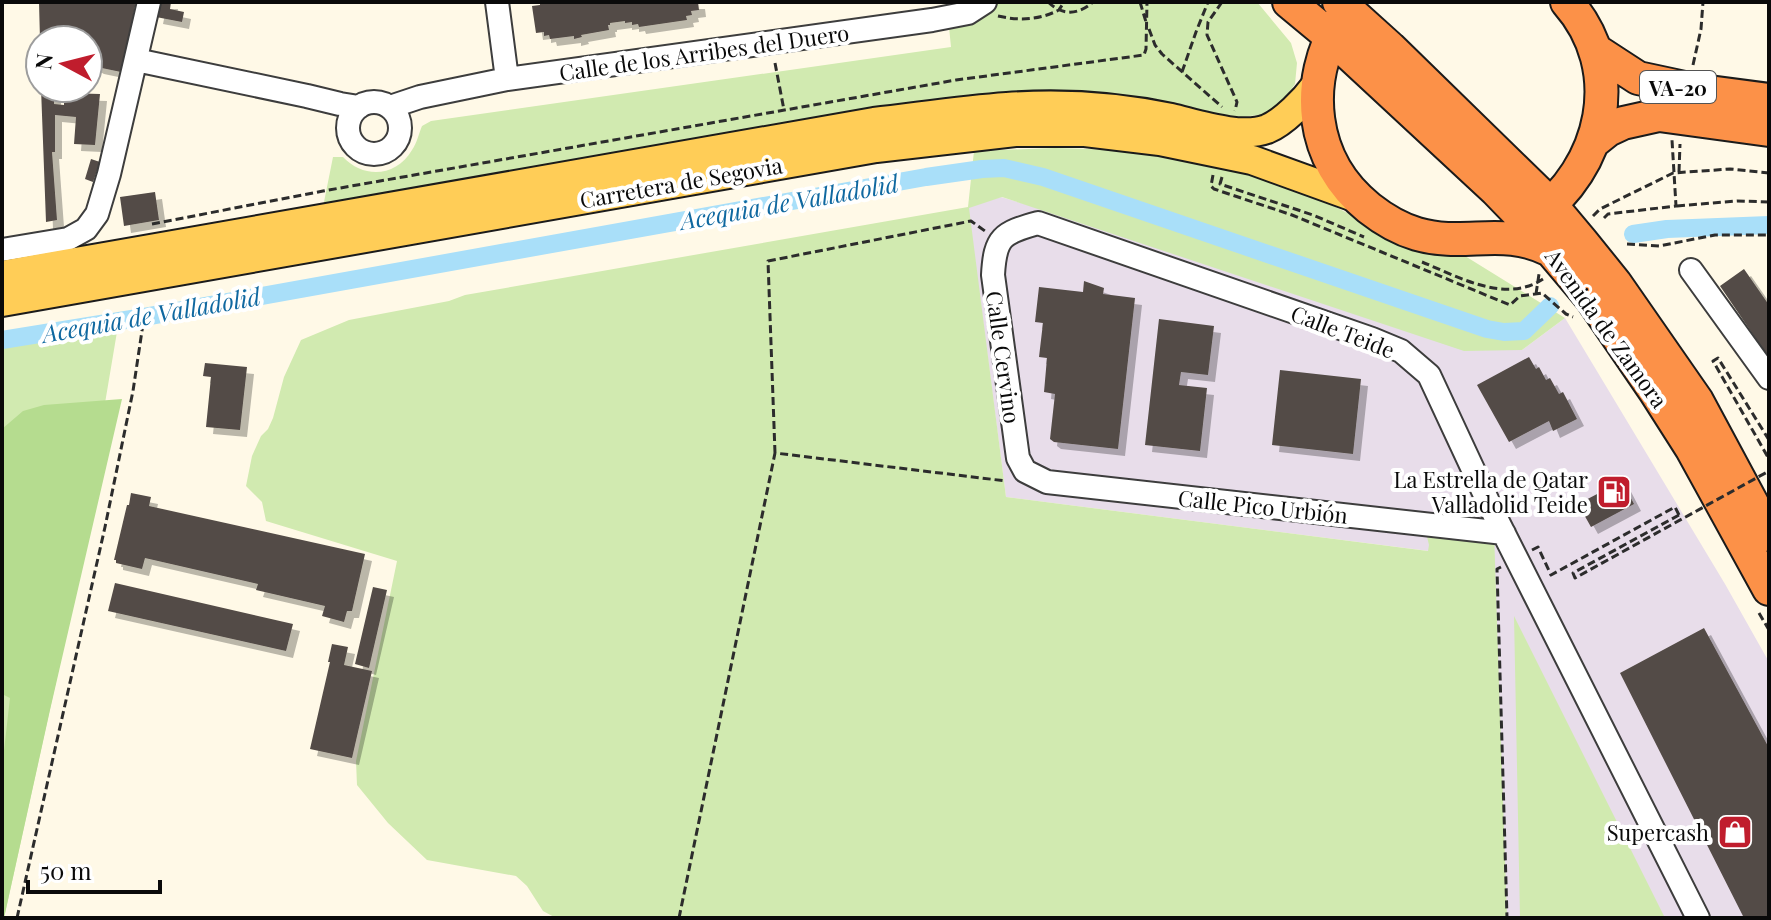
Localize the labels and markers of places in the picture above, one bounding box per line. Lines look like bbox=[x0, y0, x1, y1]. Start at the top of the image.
place label: La Estrella de Qatar Valladolid Teide bbox=[1393, 464, 1588, 519]
fuel station icon: La Estrella de Qatar Valladolid Teide bbox=[1595, 473, 1633, 511]
shop icon: Supercash bbox=[1716, 813, 1754, 851]
place label: Supercash bbox=[1607, 817, 1709, 847]

